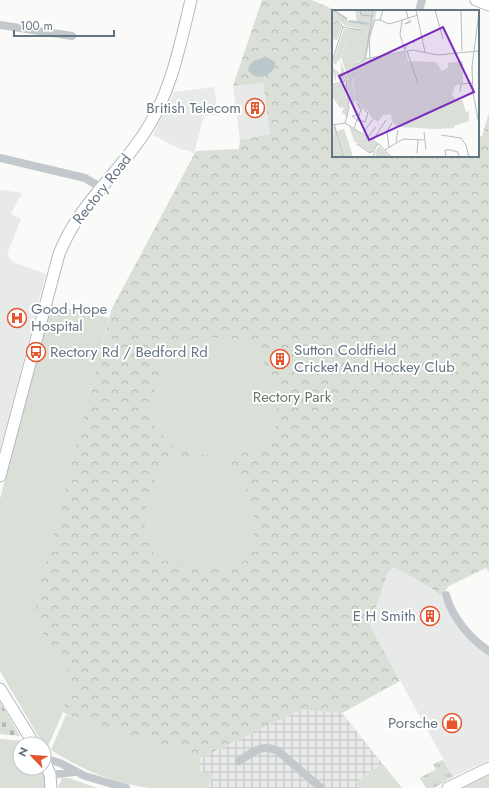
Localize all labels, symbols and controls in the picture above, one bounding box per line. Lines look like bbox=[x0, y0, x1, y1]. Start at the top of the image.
inset map bbox=[332, 10, 479, 157]
scale bar bbox=[14, 12, 114, 38]
text: 100 m bbox=[20, 17, 53, 35]
place label: British Telecom bbox=[146, 97, 241, 119]
building icon: British Telecom bbox=[244, 97, 266, 119]
street label: Rectory Road bbox=[67, 149, 137, 229]
place label: Good Hope Hospital bbox=[31, 298, 108, 337]
hospital icon: Good Hope Hospital bbox=[6, 307, 28, 329]
place label: Sutton Coldfield Cricket And Hockey Club bbox=[294, 339, 455, 378]
bus stop icon: Rectory Rd / Bedford Rd bbox=[25, 341, 47, 363]
place label: Rectory Rd / Bedford Rd bbox=[50, 341, 208, 363]
building icon: Sutton Coldfield Cricket And Hockey Club bbox=[269, 348, 291, 370]
park label: Rectory Park bbox=[253, 386, 332, 408]
place label: E H Smith bbox=[353, 605, 416, 627]
building icon: E H Smith bbox=[419, 605, 441, 627]
place label: Porsche bbox=[388, 712, 438, 734]
shop icon: Porsche bbox=[441, 712, 463, 734]
north arrow bbox=[12, 736, 52, 776]
text: N bbox=[14, 744, 32, 759]

